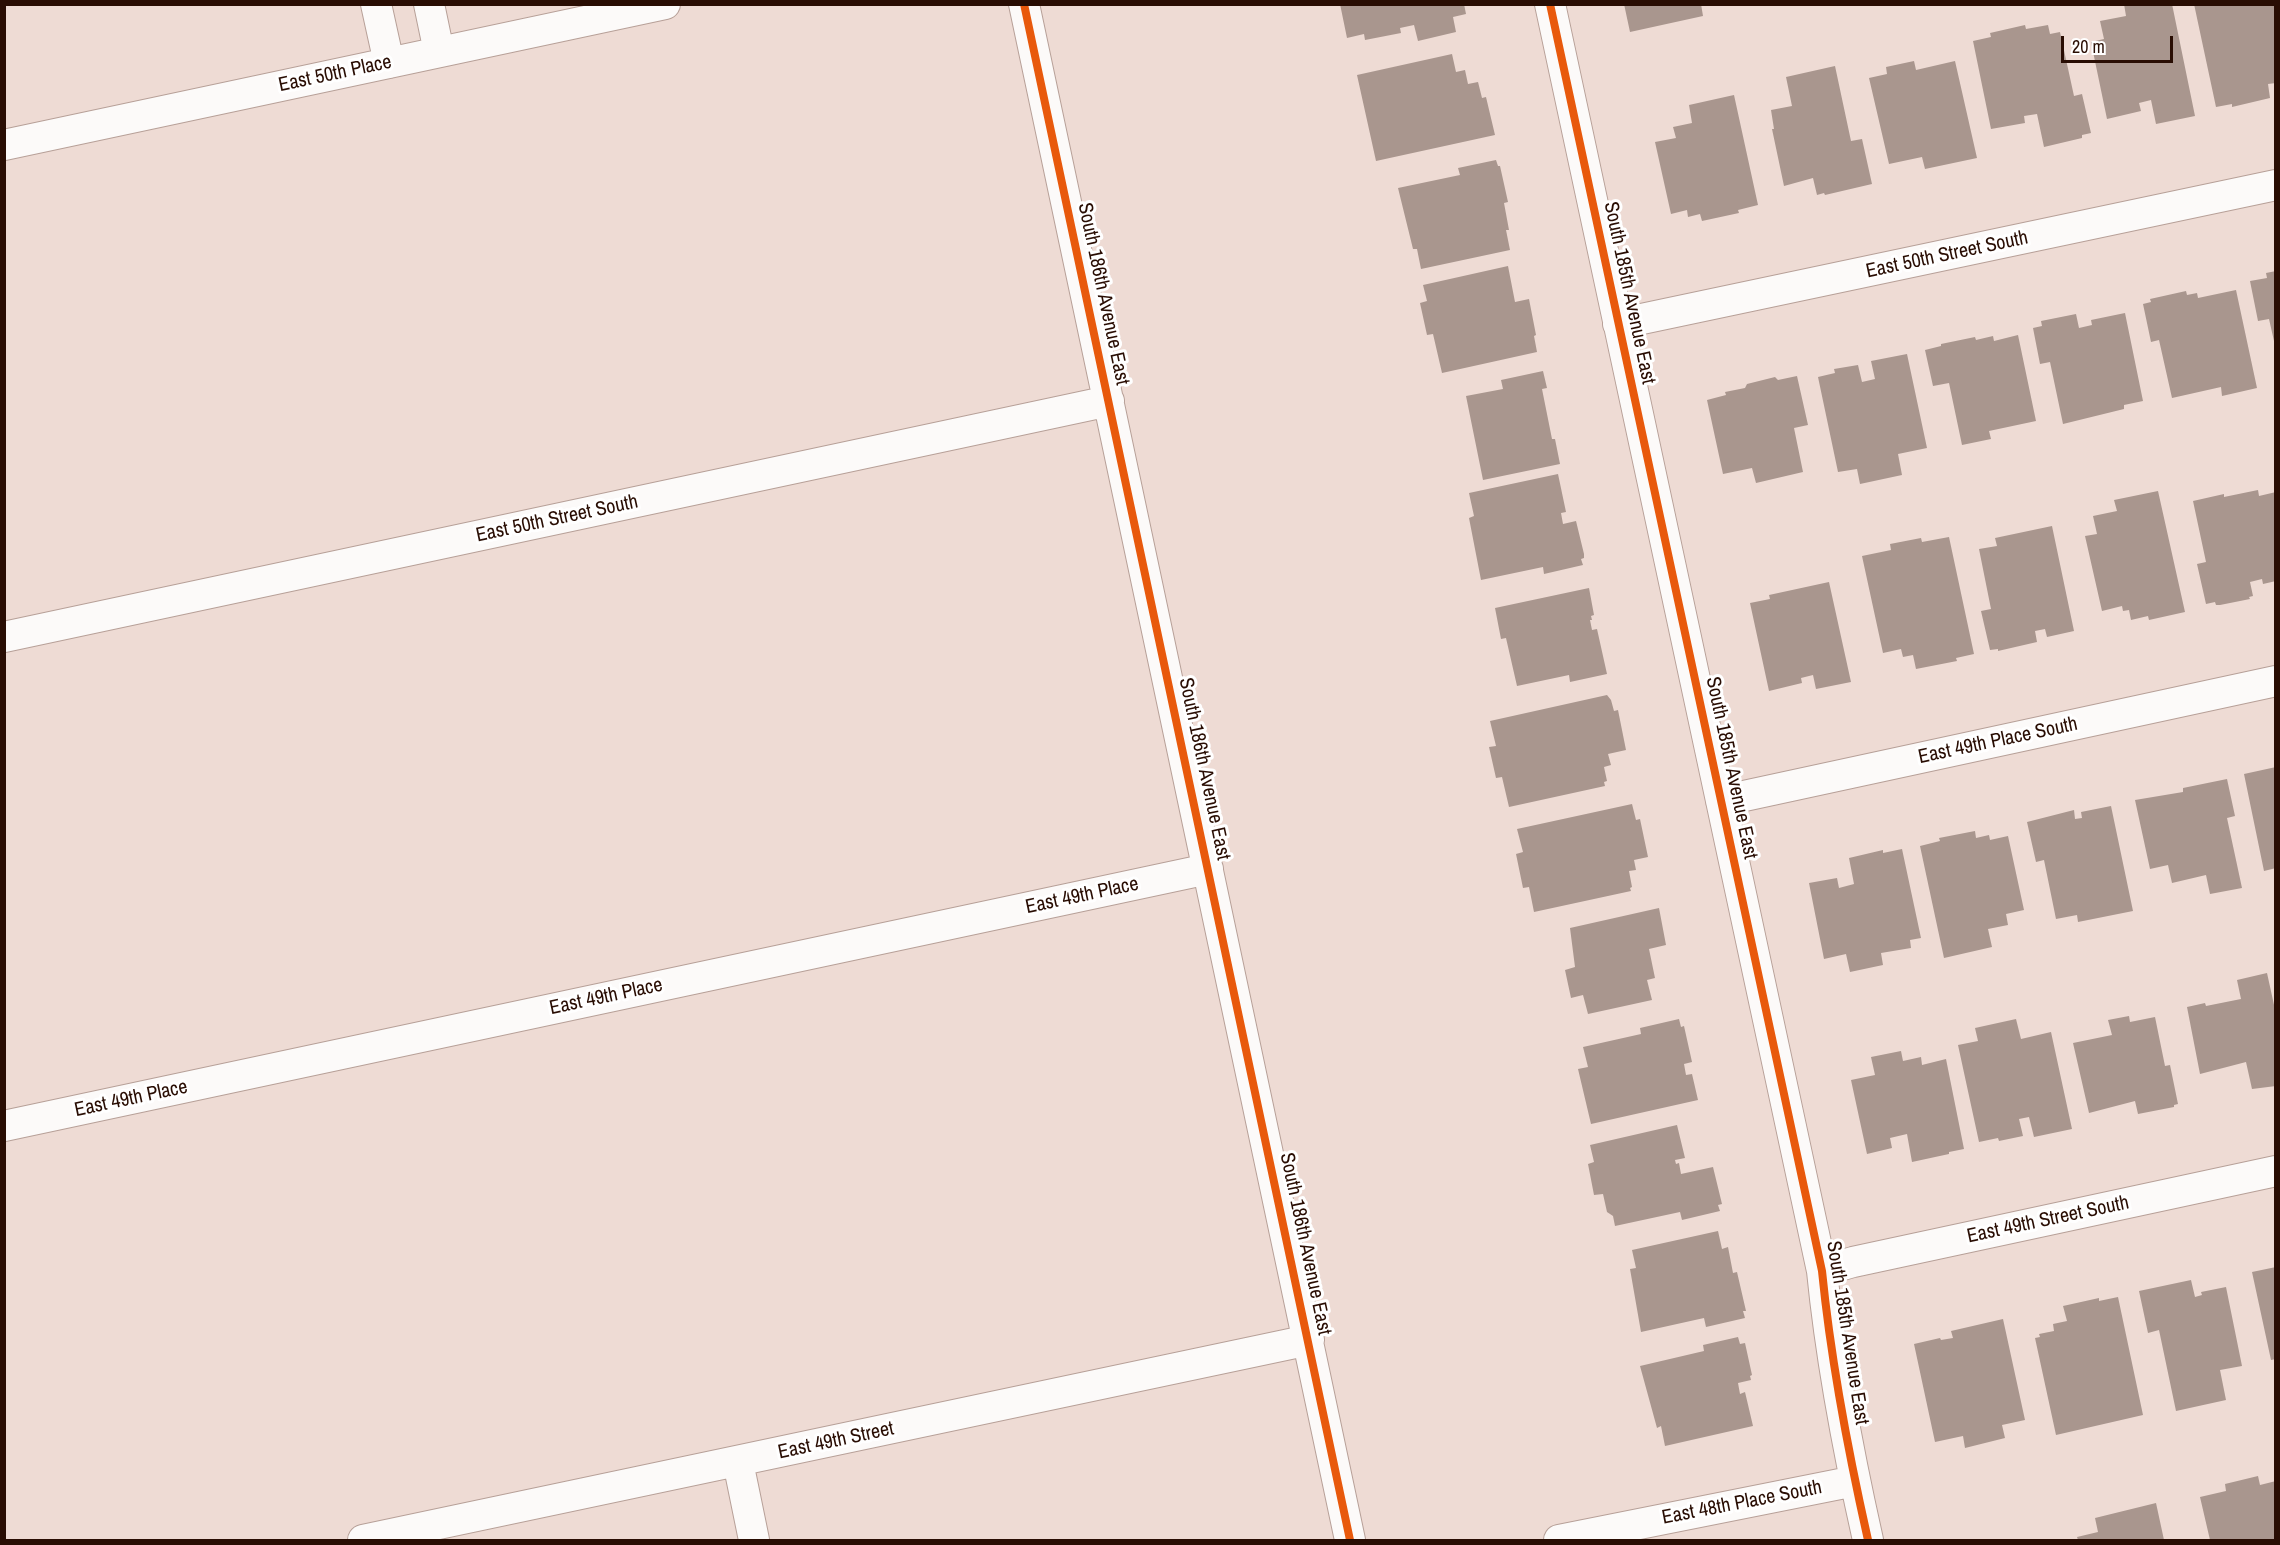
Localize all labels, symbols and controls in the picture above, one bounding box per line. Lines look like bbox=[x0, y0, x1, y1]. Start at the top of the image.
scale bar bbox=[2064, 24, 2176, 62]
text: 20 m bbox=[2072, 34, 2105, 59]
street label: East 50th Place bbox=[276, 50, 394, 98]
street label: South 185th Avenue East bbox=[1598, 200, 1660, 386]
street label: South 186th Avenue East bbox=[1072, 201, 1134, 387]
street label: East 50th Street South bbox=[1864, 226, 2030, 284]
street label: East 50th Street South bbox=[474, 490, 640, 548]
street label: South 185th Avenue East bbox=[1700, 675, 1762, 861]
street label: South 186th Avenue East bbox=[1173, 676, 1235, 862]
street label: East 49th Place South bbox=[1916, 712, 2080, 770]
street label: East 49th Place bbox=[1023, 872, 1141, 920]
street label: East 49th Place bbox=[547, 973, 665, 1021]
street label: East 49th Place bbox=[72, 1075, 190, 1123]
street label: South 186th Avenue East bbox=[1274, 1151, 1336, 1337]
street label: East 49th Street South bbox=[1965, 1191, 2131, 1249]
street label: South 185th Avenue East bbox=[1821, 1239, 1873, 1427]
street label: East 49th Street bbox=[776, 1417, 896, 1465]
street label: East 48th Place South bbox=[1660, 1476, 1824, 1530]

